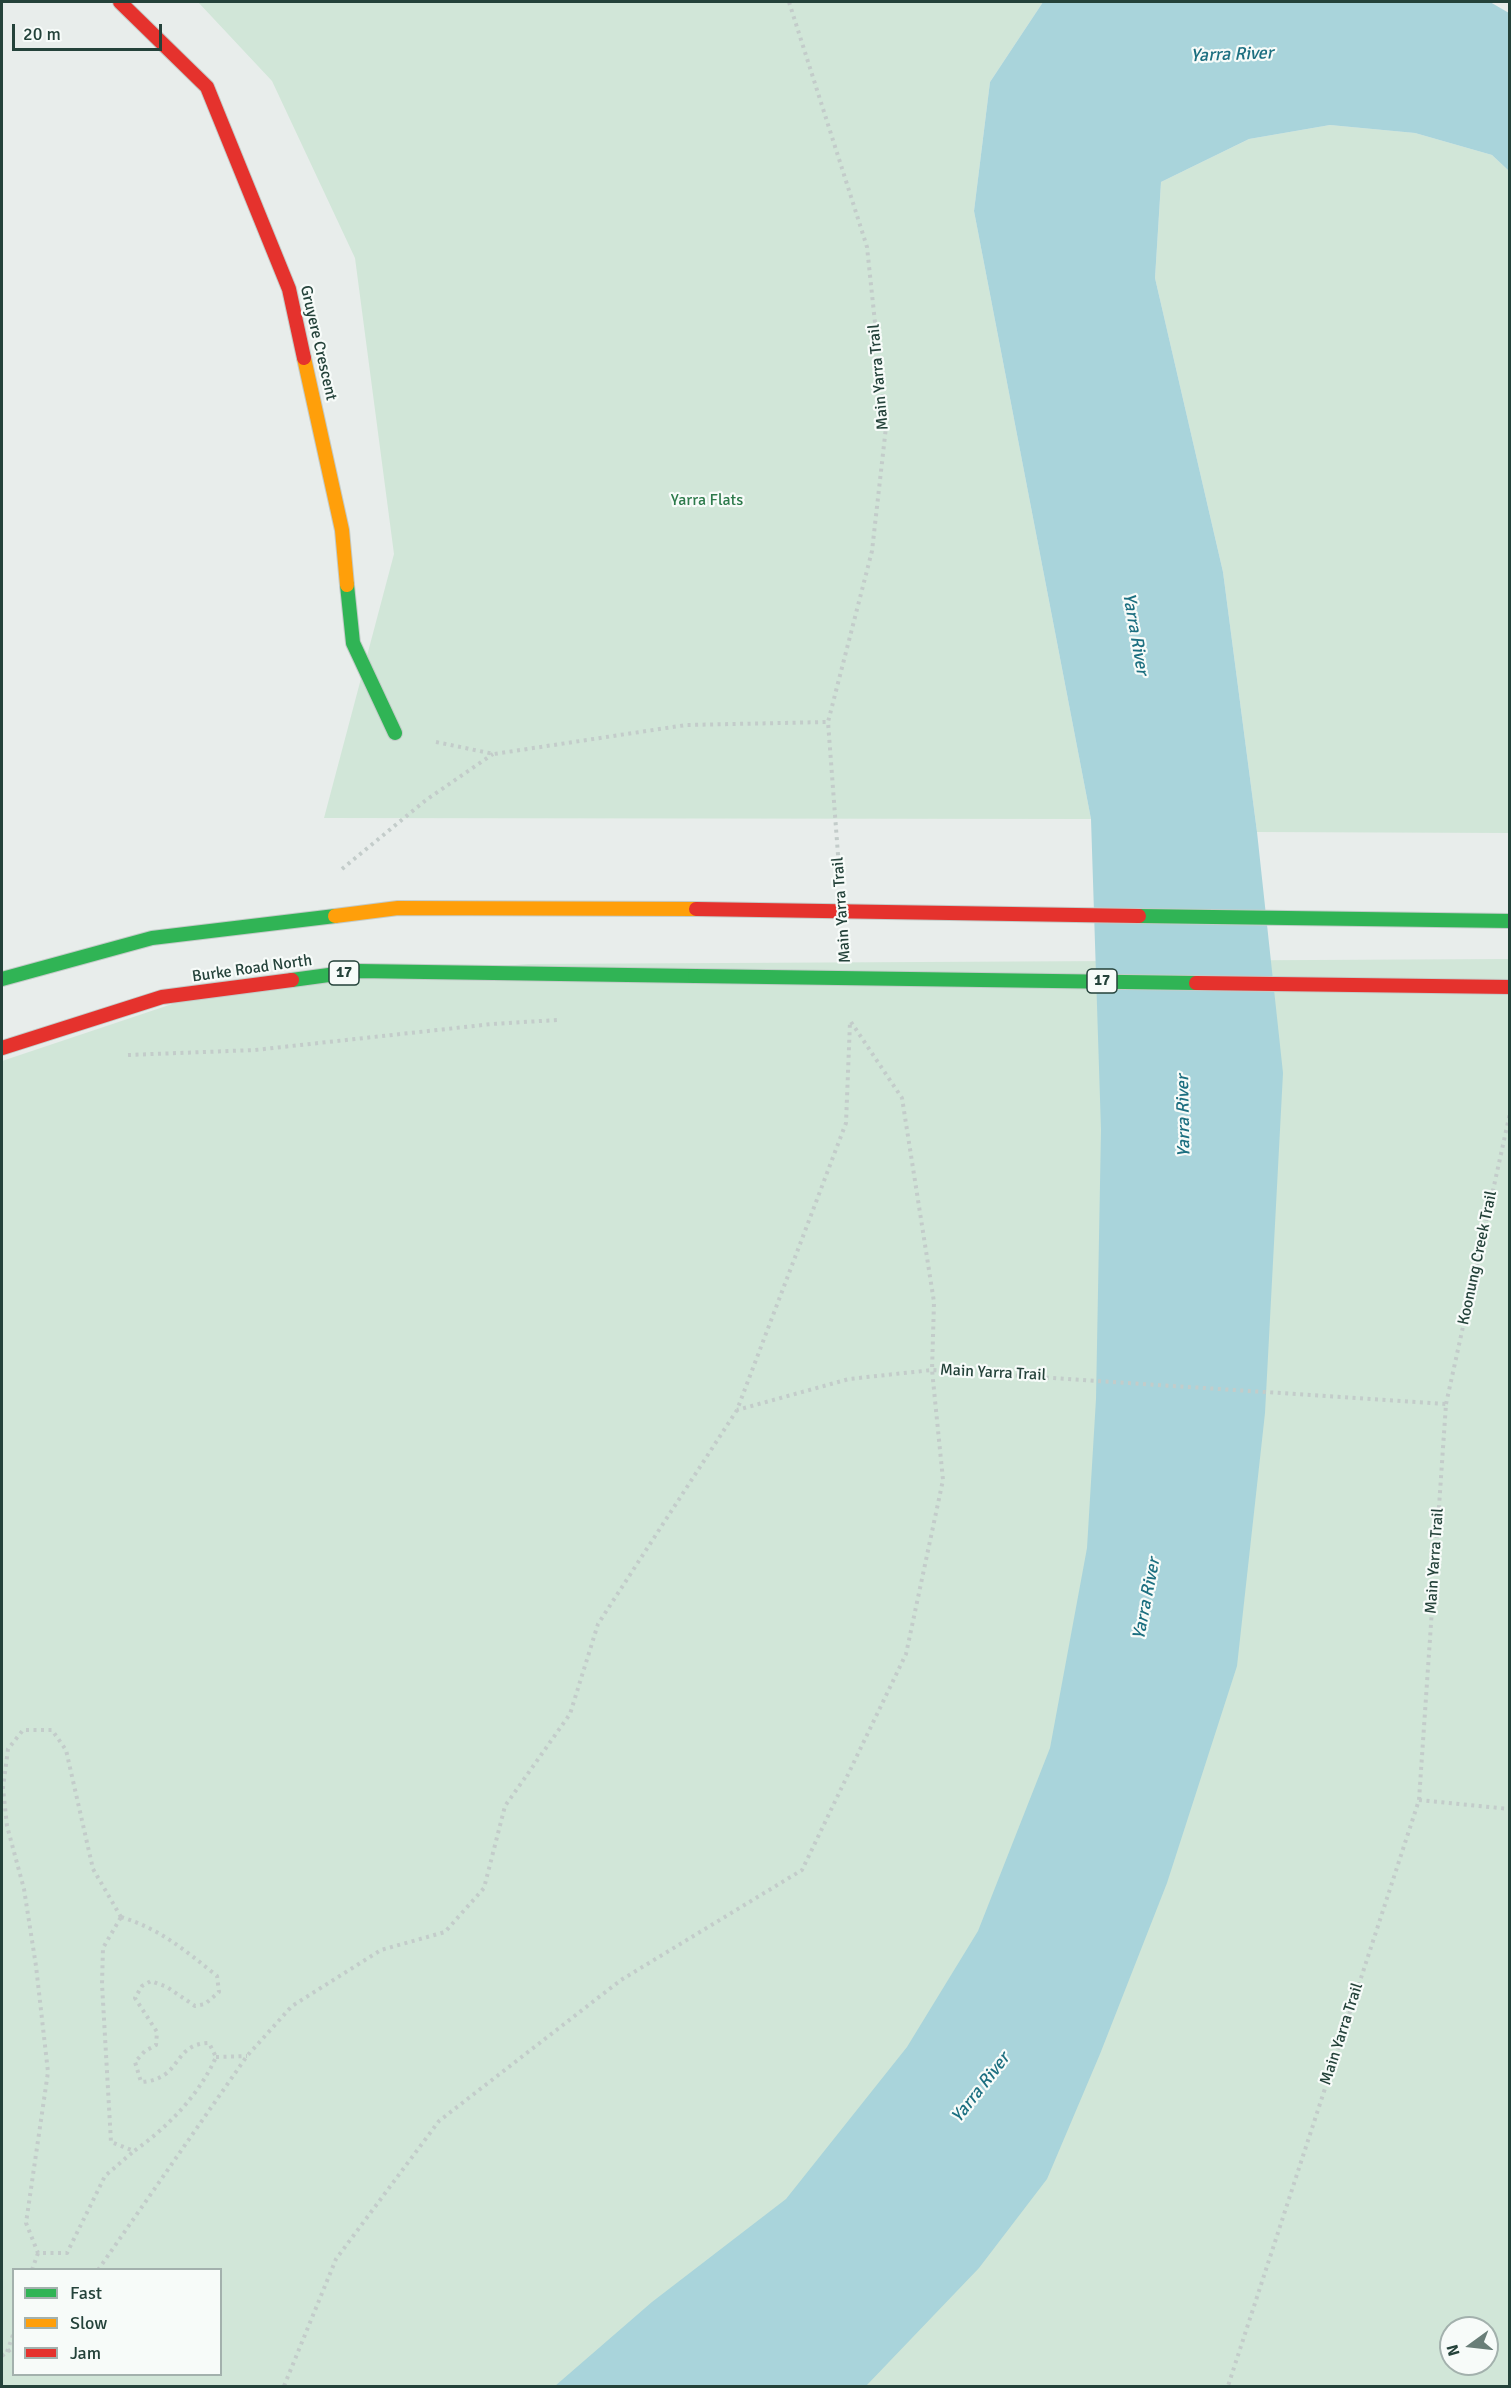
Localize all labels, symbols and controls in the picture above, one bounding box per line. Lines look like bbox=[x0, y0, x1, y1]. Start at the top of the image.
scale bar bbox=[15, 12, 165, 50]
text: 20 m bbox=[23, 23, 61, 45]
water label: Yarra River bbox=[1190, 43, 1274, 67]
street label: Gruyere Crescent bbox=[295, 284, 341, 402]
street label: Main Yarra Trail bbox=[865, 323, 893, 431]
park label: Yarra Flats bbox=[671, 491, 743, 511]
water label: Yarra River bbox=[1117, 591, 1153, 677]
street label: Main Yarra Trail bbox=[829, 856, 855, 964]
street label: Burke Road North bbox=[191, 951, 313, 987]
road number: 17 bbox=[329, 961, 359, 985]
road number: 17 bbox=[1087, 969, 1117, 993]
water label: Yarra River bbox=[1172, 1074, 1196, 1158]
street label: Koonung Creek Trail bbox=[1454, 1189, 1502, 1327]
street label: Main Yarra Trail bbox=[939, 1361, 1047, 1385]
street label: Main Yarra Trail bbox=[1422, 1507, 1448, 1615]
water label: Yarra River bbox=[1129, 1556, 1165, 1642]
street label: Main Yarra Trail bbox=[1316, 1980, 1368, 2088]
water label: Yarra River bbox=[947, 2049, 1015, 2127]
legend bbox=[12, 2268, 222, 2376]
text: Fast bbox=[70, 2282, 102, 2304]
text: Slow bbox=[70, 2312, 107, 2334]
north arrow bbox=[1439, 2316, 1499, 2376]
text: Jam bbox=[70, 2342, 101, 2364]
text: N bbox=[1442, 2342, 1465, 2358]

